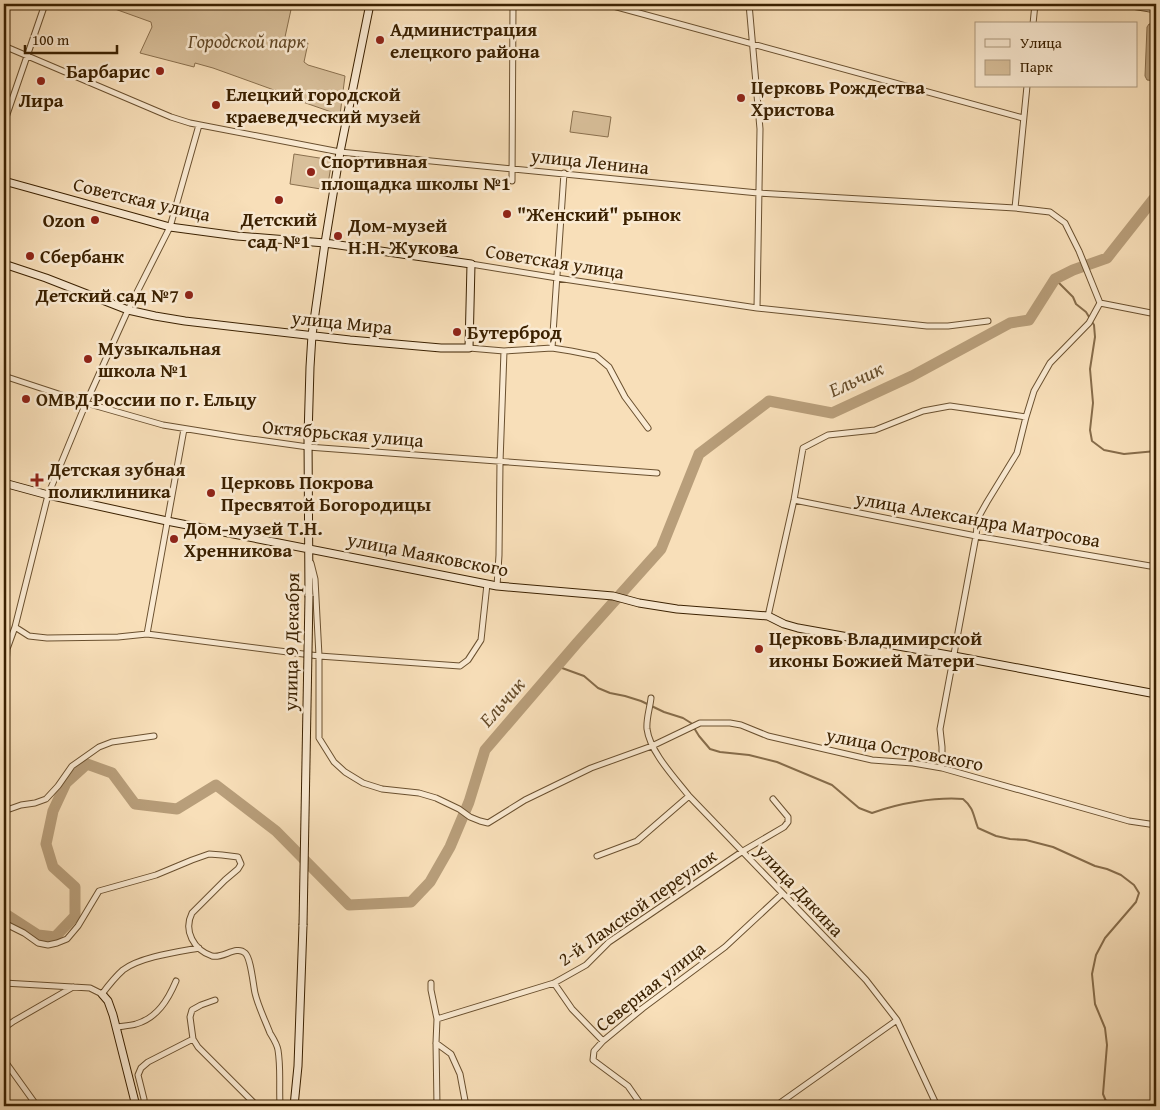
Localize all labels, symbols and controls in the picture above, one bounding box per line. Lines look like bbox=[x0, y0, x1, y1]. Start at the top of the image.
place label: Администрация елецкого района bbox=[390, 15, 540, 65]
scale bar bbox=[25, 22, 118, 54]
legend bbox=[975, 22, 1138, 88]
park label: Городской парк bbox=[187, 27, 306, 55]
text: 100 m bbox=[32, 29, 70, 50]
text: Улица bbox=[1020, 32, 1063, 53]
marker: Администрация елецкого района bbox=[374, 34, 386, 46]
text: Парк bbox=[1020, 56, 1053, 77]
place label: Барбарис bbox=[66, 57, 150, 85]
marker: Барбарис bbox=[154, 65, 166, 77]
place label: Церковь Рождества Христова bbox=[751, 73, 925, 123]
marker: Лира bbox=[35, 75, 47, 87]
place label: Елецкий городской краеведческий музей bbox=[226, 80, 421, 130]
place label: Лира bbox=[18, 86, 64, 114]
marker: Церковь Рождества Христова bbox=[735, 92, 747, 104]
marker: Елецкий городской краеведческий музей bbox=[210, 99, 222, 111]
street label: улица Ленина bbox=[528, 141, 651, 181]
place label: Спортивная площадка школы №1 bbox=[321, 147, 511, 197]
marker: Спортивная площадка школы №1 bbox=[305, 166, 317, 178]
street label: Советская улица bbox=[71, 170, 213, 228]
marker: Детский сад №1 bbox=[273, 194, 285, 206]
place label: "Женский" рынок bbox=[517, 200, 681, 228]
place label: Детский сад №1 bbox=[240, 205, 317, 255]
place label: Ozon bbox=[43, 206, 86, 234]
marker: "Женский" рынок bbox=[501, 208, 513, 220]
place label: Дом-музей Н.Н. Жукова bbox=[347, 211, 459, 261]
marker: Ozon bbox=[89, 214, 101, 226]
marker: Дом-музей Н.Н. Жукова bbox=[332, 230, 344, 242]
street label: Советская улица bbox=[484, 236, 626, 286]
place label: Сбербанк bbox=[40, 242, 124, 270]
marker: Сбербанк bbox=[24, 250, 36, 262]
place label: Детский сад №7 bbox=[35, 281, 179, 309]
marker: Детский сад №7 bbox=[183, 289, 195, 301]
street label: улица Мира bbox=[289, 303, 394, 341]
place label: Бутерброд bbox=[467, 318, 562, 346]
marker: Бутерброд bbox=[451, 326, 463, 338]
place label: Музыкальная школа №1 bbox=[98, 334, 221, 384]
marker: Музыкальная школа №1 bbox=[82, 353, 94, 365]
water label: Ельчик bbox=[823, 353, 888, 404]
place label: ОМВД России по г. Ельцу bbox=[36, 385, 257, 413]
marker: ОМВД России по г. Ельцу bbox=[20, 393, 32, 405]
street label: Октябрьская улица bbox=[261, 412, 425, 454]
place label: Детская зубная поликлиника bbox=[47, 455, 185, 505]
place label: Церковь Покрова Пресвятой Богородицы bbox=[221, 468, 431, 518]
marker: Детская зубная поликлиника bbox=[30, 473, 44, 487]
street label: улица Александра Матросова bbox=[852, 483, 1103, 554]
marker: Церковь Покрова Пресвятой Богородицы bbox=[205, 487, 217, 499]
place label: Дом-музей Т.Н. Хренникова bbox=[183, 514, 323, 564]
street label: улица Маяковского bbox=[344, 524, 511, 583]
marker: Дом-музей Т.Н. Хренникова bbox=[168, 533, 180, 545]
street label: улица 9 Декабря bbox=[276, 572, 306, 712]
place label: Церковь Владимирской иконы Божией Матери bbox=[769, 624, 982, 674]
marker: Церковь Владимирской иконы Божией Матери bbox=[753, 643, 765, 655]
water label: Ельчик bbox=[471, 670, 532, 734]
street label: улица Островского bbox=[823, 720, 986, 778]
street label: улица Дякина bbox=[749, 836, 851, 943]
street label: 2-й Ламской переулок bbox=[552, 842, 722, 972]
street label: Северная улица bbox=[589, 934, 711, 1038]

